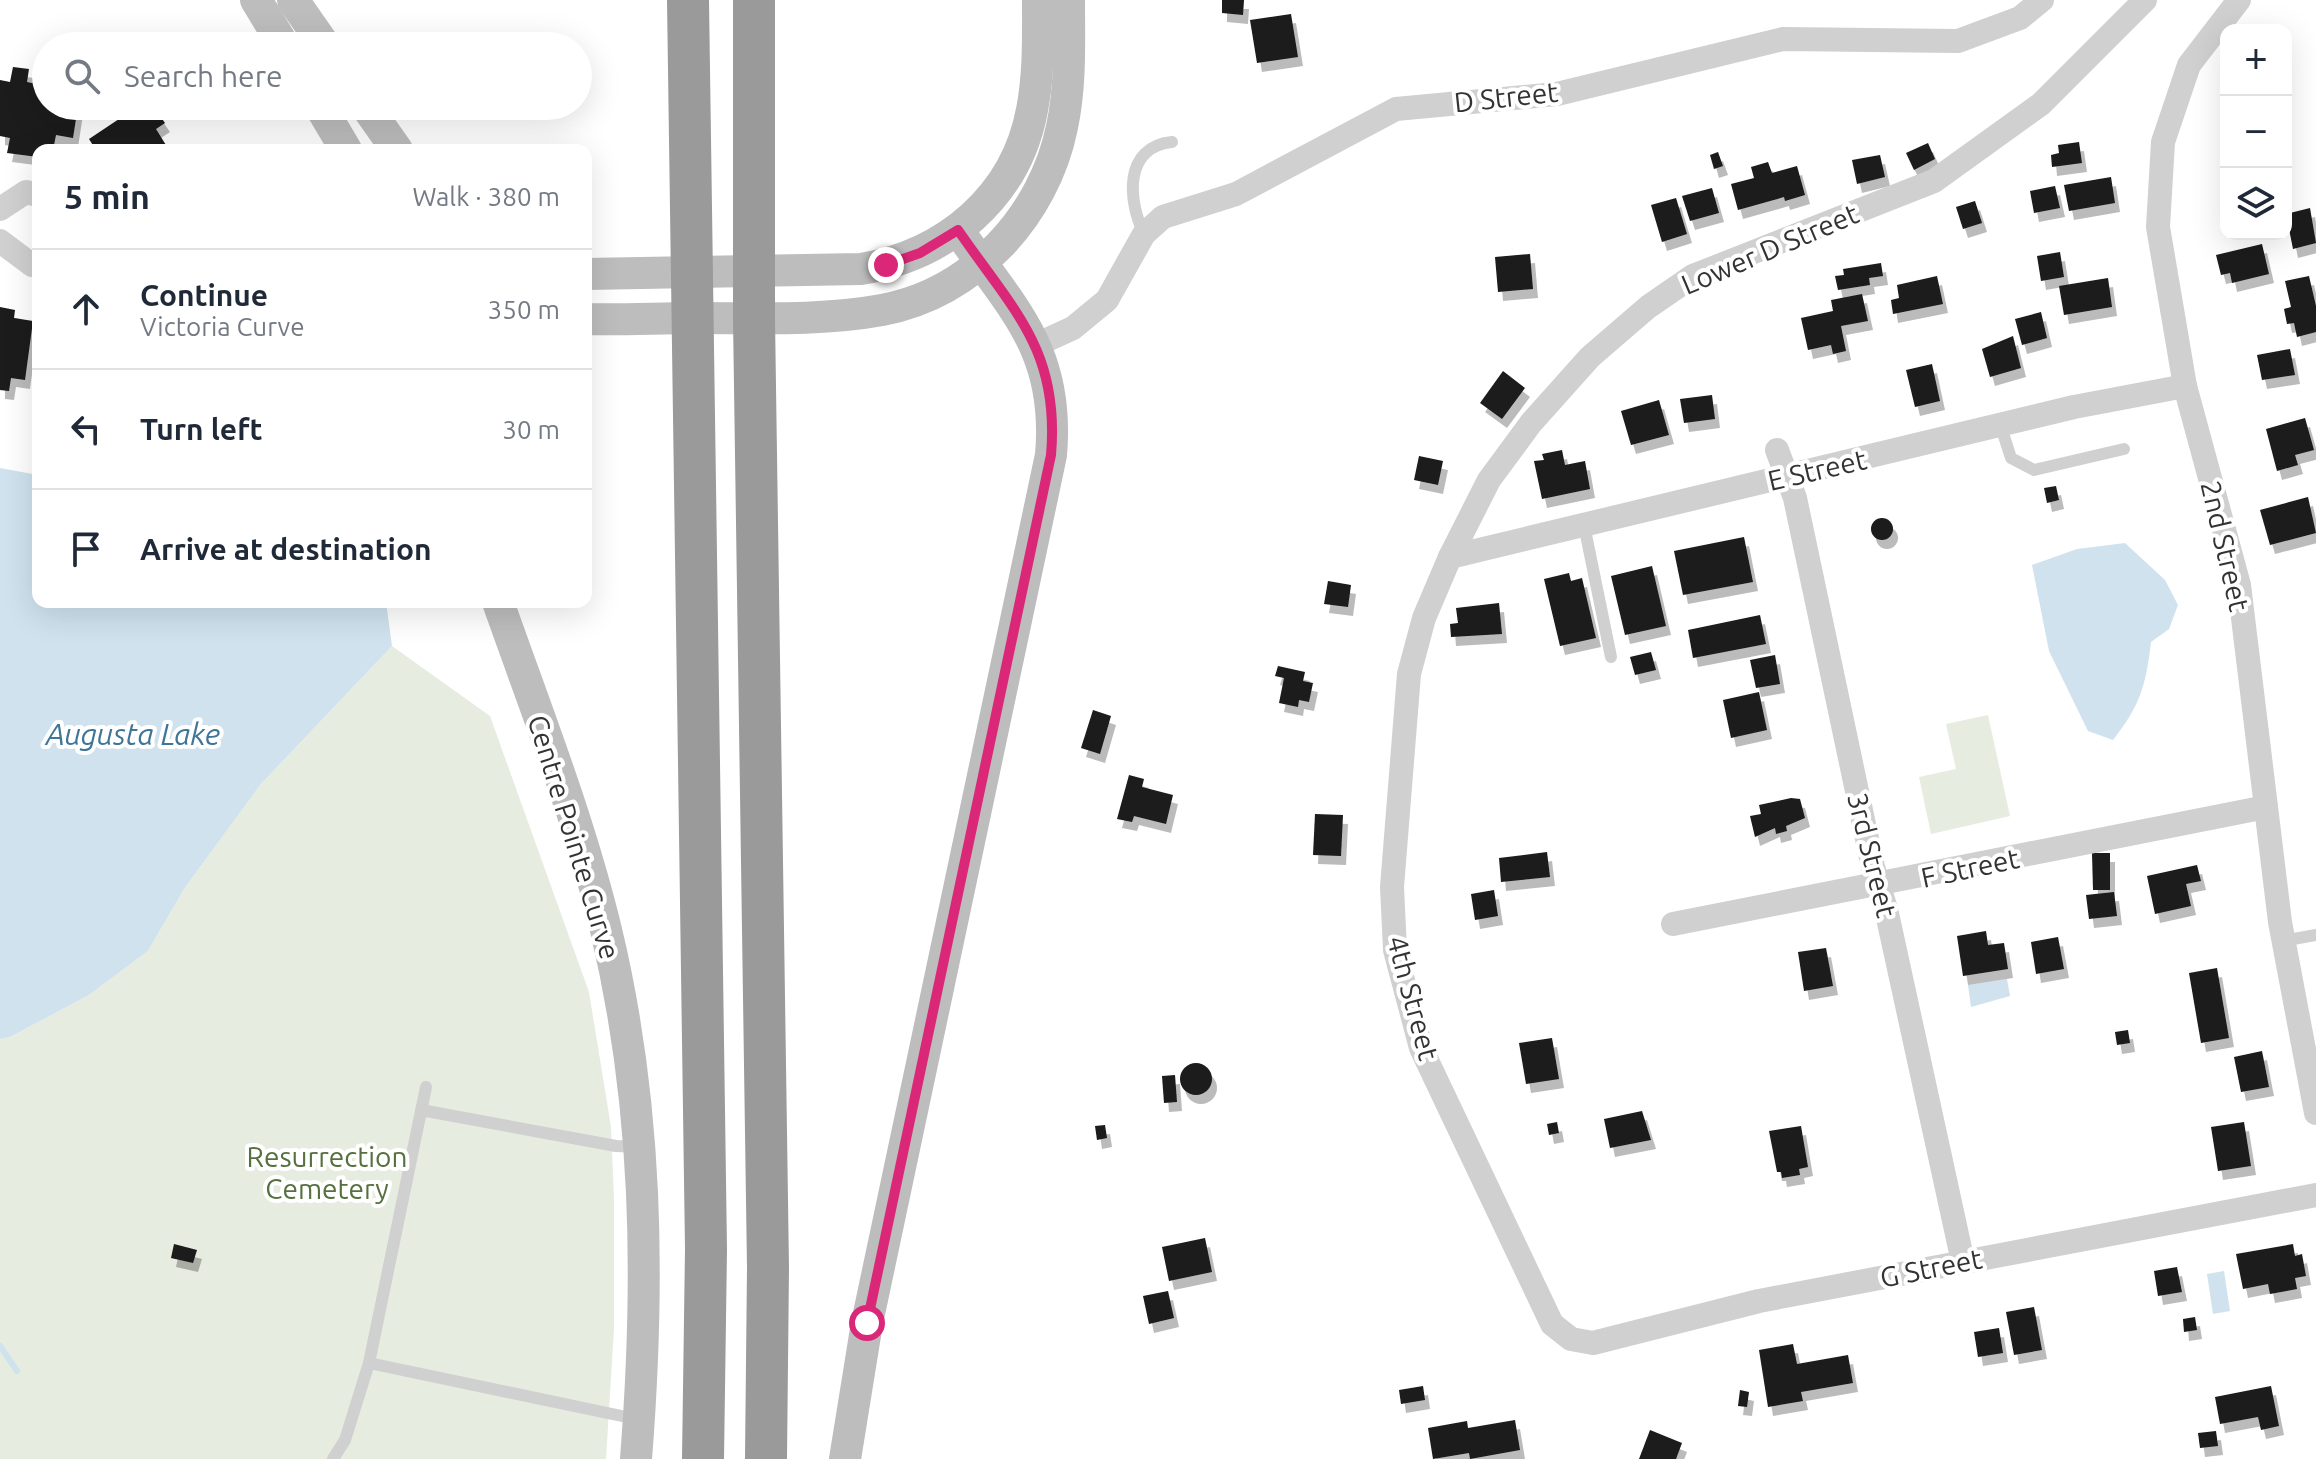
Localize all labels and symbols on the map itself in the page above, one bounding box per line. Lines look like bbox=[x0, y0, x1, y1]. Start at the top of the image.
street label: D Street bbox=[1452, 76, 1559, 117]
street label: Lower D Street bbox=[1677, 197, 1863, 300]
route end bbox=[868, 247, 904, 283]
street label: E Street bbox=[1765, 443, 1869, 496]
street label: 2nd Street bbox=[2195, 478, 2256, 614]
street label: Centre Pointe Curve bbox=[523, 711, 626, 963]
water label: Augusta Lake bbox=[44, 717, 220, 751]
street label: 3rd Street bbox=[1842, 789, 1903, 920]
street label: F Street bbox=[1918, 842, 2022, 893]
street label: 4th Street bbox=[1382, 932, 1445, 1063]
park label: Resurrection Cemetery bbox=[247, 1141, 407, 1204]
street label: G Street bbox=[1877, 1242, 1984, 1293]
route start bbox=[849, 1305, 885, 1341]

